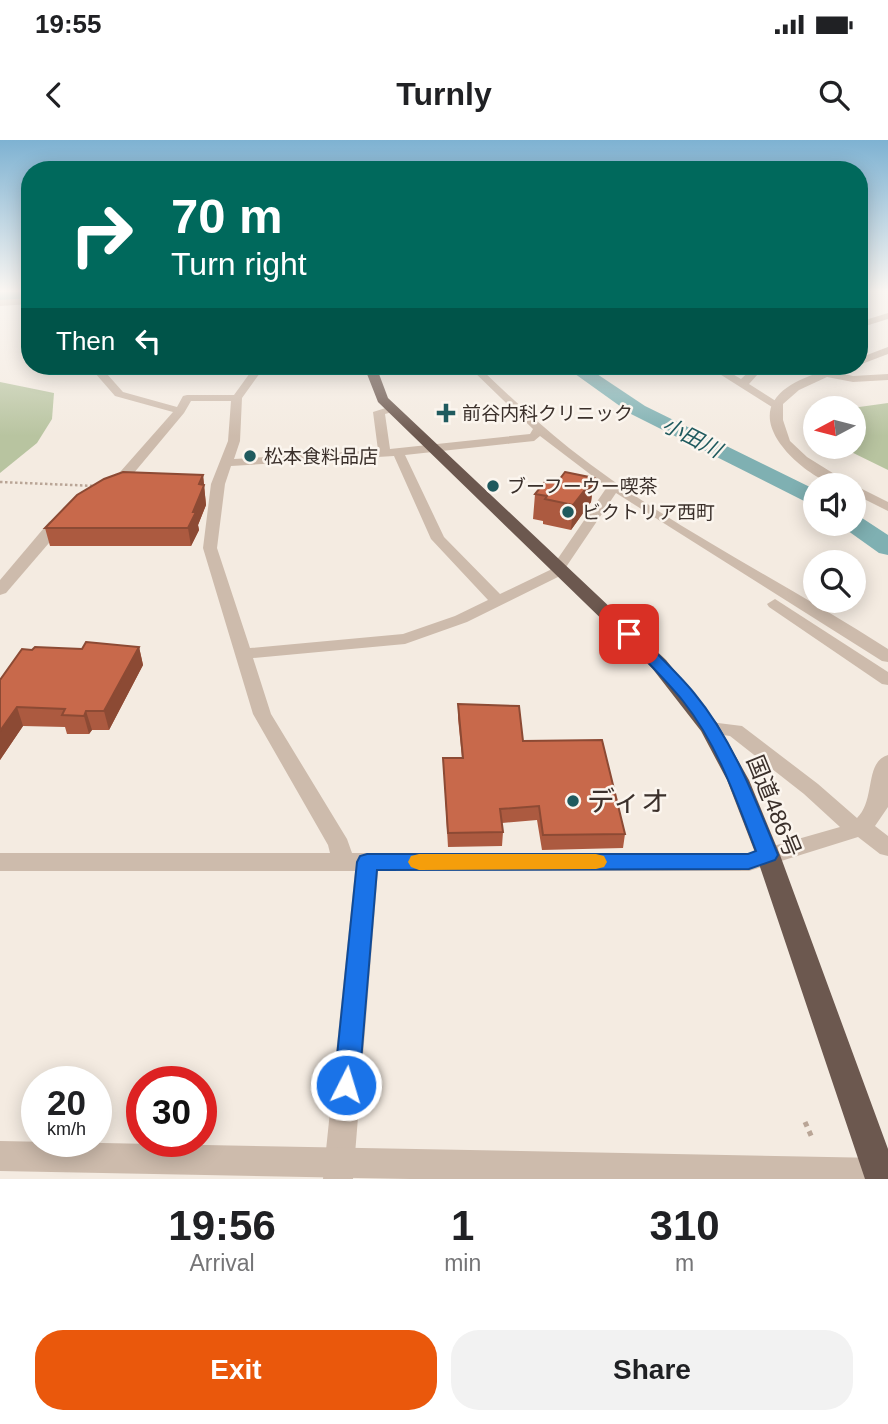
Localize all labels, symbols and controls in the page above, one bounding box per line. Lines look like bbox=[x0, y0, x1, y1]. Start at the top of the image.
text: 19:55 bbox=[35, 9, 102, 39]
icon: back bbox=[35, 76, 73, 114]
text: Turnly bbox=[396, 76, 492, 112]
icon: search bbox=[815, 76, 853, 114]
icon: right bbox=[56, 189, 147, 280]
text: 70 m bbox=[171, 189, 283, 243]
text: Turn right bbox=[171, 246, 307, 282]
icon: left bbox=[129, 322, 167, 360]
text: Then bbox=[56, 326, 115, 356]
north arrow bbox=[803, 396, 866, 458]
map controls bbox=[803, 396, 866, 613]
marker: 前谷内科クリニック bbox=[436, 403, 456, 423]
place label: 前谷内科クリニック bbox=[462, 403, 633, 424]
water label: 小田川 bbox=[659, 412, 727, 462]
place label: 松本食料品店 bbox=[264, 446, 378, 467]
marker: 松本食料品店 bbox=[242, 448, 258, 464]
button: sound bbox=[803, 473, 866, 536]
place label: ブーフーウー喫茶 bbox=[507, 476, 658, 497]
marker: ブーフーウー喫茶 bbox=[485, 478, 501, 494]
place label: ビクトリア西町 bbox=[582, 502, 715, 523]
marker: ビクトリア西町 bbox=[560, 504, 576, 520]
button: search bbox=[803, 550, 866, 613]
pin bbox=[599, 604, 659, 664]
icon: arrive bbox=[610, 615, 648, 653]
street label: 国道486号 bbox=[742, 751, 806, 861]
place label: ディオ bbox=[587, 786, 669, 817]
marker: ディオ bbox=[565, 793, 581, 809]
position arrow bbox=[309, 1048, 383, 1122]
speed limit sign: 30 bbox=[126, 1066, 217, 1157]
text: 20 bbox=[47, 1083, 86, 1122]
text: km/h bbox=[47, 1119, 86, 1139]
text: 19:56 bbox=[168, 1202, 276, 1249]
text: 1 bbox=[451, 1202, 474, 1249]
text: 310 bbox=[650, 1202, 720, 1249]
text: Arrival bbox=[189, 1250, 255, 1276]
text: min bbox=[444, 1250, 481, 1276]
text: m bbox=[675, 1250, 694, 1276]
button: Exit bbox=[35, 1330, 437, 1410]
button: Share bbox=[451, 1330, 853, 1410]

